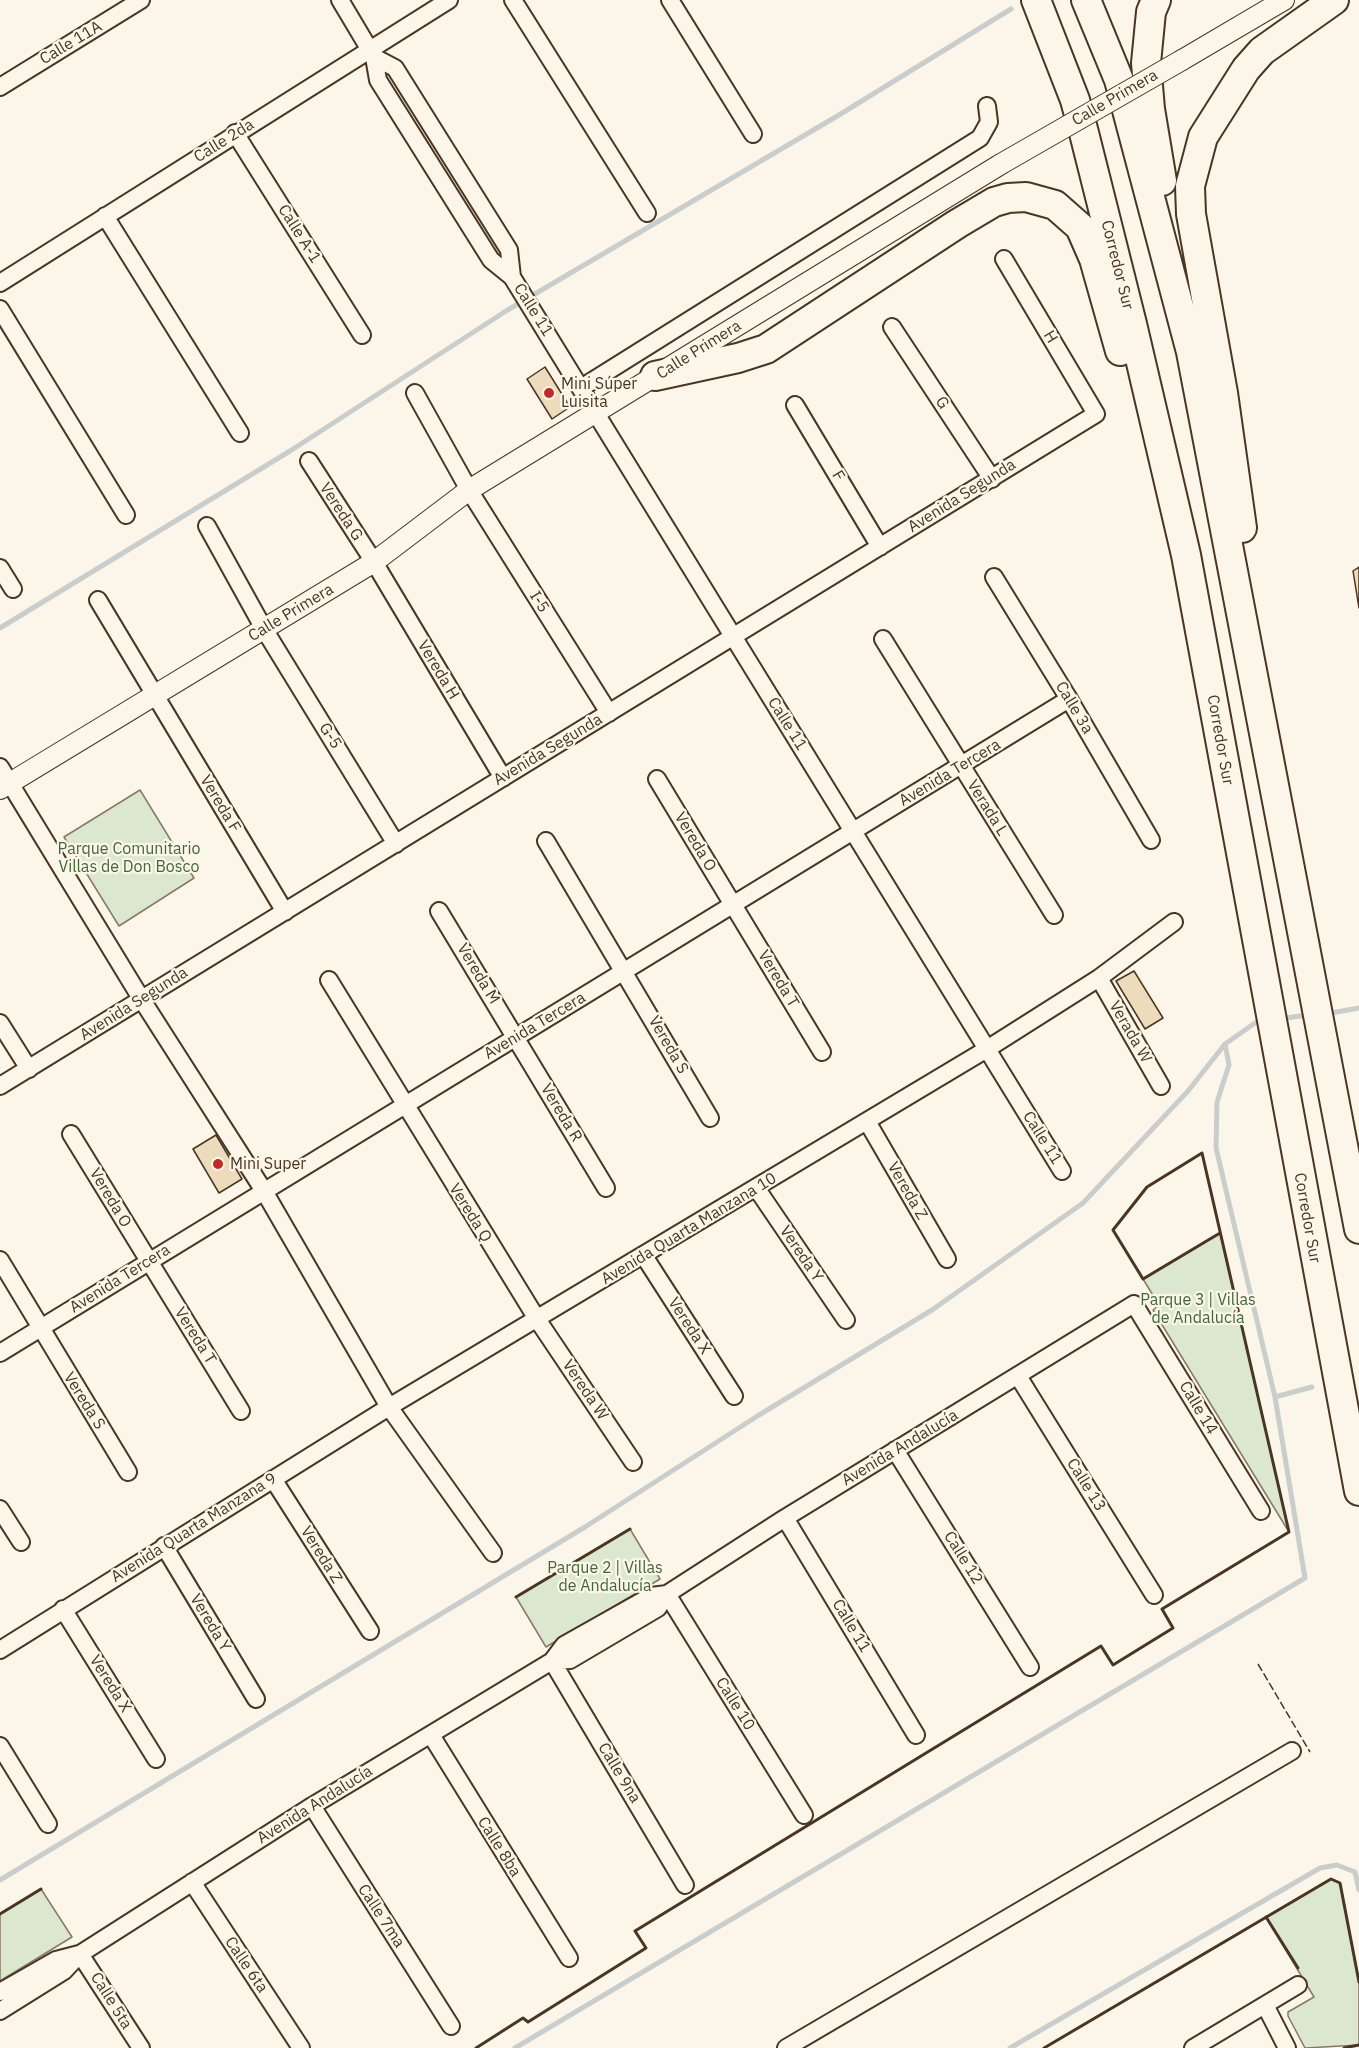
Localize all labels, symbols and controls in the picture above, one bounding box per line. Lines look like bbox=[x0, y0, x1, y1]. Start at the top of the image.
street label: Calle 11A bbox=[36, 17, 106, 69]
street label: Calle Primera bbox=[1069, 66, 1161, 130]
street label: Calle 2da bbox=[190, 115, 258, 167]
street label: Calle A-1 bbox=[273, 201, 325, 267]
street label: Corredor Sur bbox=[1097, 218, 1137, 312]
street label: Calle 11 bbox=[509, 280, 557, 340]
street label: Calle Primera bbox=[653, 316, 745, 384]
street label: H bbox=[1039, 327, 1061, 347]
place label: Mini Súper Luisita bbox=[561, 374, 637, 412]
marker: Mini Súper Luisita bbox=[542, 386, 556, 400]
street label: G bbox=[931, 393, 953, 413]
street label: Avenida Segunda bbox=[904, 455, 1020, 537]
street label: F bbox=[827, 467, 849, 485]
street label: Vereda G bbox=[315, 479, 367, 545]
street label: Calle Primera bbox=[245, 580, 337, 646]
street label: I-5 bbox=[525, 588, 553, 616]
street label: Vereda H bbox=[413, 637, 463, 703]
street label: Calle 3a bbox=[1051, 678, 1097, 738]
street label: Corredor Sur bbox=[1203, 693, 1237, 787]
street label: Calle 11 bbox=[763, 694, 811, 754]
street label: Avenida Segunda bbox=[490, 710, 606, 790]
street label: G-5 bbox=[315, 719, 345, 753]
street label: Avenida Tercera bbox=[896, 735, 1004, 811]
street label: Vereda F bbox=[196, 772, 244, 836]
street label: Verada L bbox=[962, 777, 1012, 839]
street label: Vereda O bbox=[670, 809, 720, 875]
park label: Parque Comunitario Villas de Don Bosco bbox=[58, 839, 200, 877]
street label: Vereda M bbox=[452, 940, 504, 1008]
street label: Vereda T bbox=[753, 947, 803, 1011]
street label: Avenida Segunda bbox=[76, 963, 192, 1045]
street label: Avenida Tercera bbox=[481, 988, 589, 1064]
street label: Verada W bbox=[1105, 998, 1155, 1066]
street label: Vereda S bbox=[644, 1013, 692, 1077]
street label: Vereda R bbox=[536, 1080, 586, 1146]
street label: Calle 11 bbox=[1018, 1108, 1066, 1168]
place label: Mini Super bbox=[230, 1154, 306, 1174]
marker: Mini Super bbox=[211, 1157, 225, 1171]
street label: Vereda Z bbox=[883, 1159, 931, 1223]
street label: Vereda O bbox=[85, 1165, 135, 1231]
street label: Avenida Quarta Manzana 10 bbox=[598, 1169, 780, 1289]
street label: Corredor Sur bbox=[1290, 1171, 1324, 1265]
street label: Vereda Q bbox=[444, 1180, 496, 1246]
street label: Vereda Y bbox=[775, 1222, 827, 1286]
street label: Avenida Tercera bbox=[66, 1240, 174, 1318]
park label: Parque 3 | Villas de Andalucía bbox=[1140, 1290, 1256, 1328]
street label: Vereda X bbox=[664, 1294, 714, 1358]
street label: Vereda T bbox=[170, 1304, 220, 1368]
street label: Vereda W bbox=[558, 1356, 612, 1424]
street label: Vereda S bbox=[59, 1369, 109, 1433]
street label: Calle 14 bbox=[1175, 1378, 1221, 1438]
street label: Avenida Andalucía bbox=[838, 1406, 962, 1490]
street label: Calle 13 bbox=[1062, 1455, 1110, 1515]
street label: Avenida Quarta Manzana 9 bbox=[108, 1469, 280, 1587]
street label: Vereda Z bbox=[296, 1523, 346, 1587]
street label: Calle 12 bbox=[939, 1528, 987, 1588]
park label: Parque 2 | Villas de Andalucía bbox=[547, 1558, 663, 1596]
street label: Vereda Y bbox=[185, 1591, 235, 1655]
street label: Calle 11 bbox=[828, 1596, 874, 1656]
street label: Vereda X bbox=[85, 1652, 135, 1716]
street label: Calle 10 bbox=[711, 1674, 759, 1734]
street label: Calle 9na bbox=[594, 1739, 644, 1807]
street label: Avenida Andalucía bbox=[254, 1762, 376, 1848]
street label: Calle 8ba bbox=[473, 1813, 525, 1881]
street label: Calle 7ma bbox=[353, 1881, 409, 1951]
street label: Calle 6ta bbox=[220, 1933, 272, 1997]
street label: Calle 5ta bbox=[86, 1969, 136, 2033]

